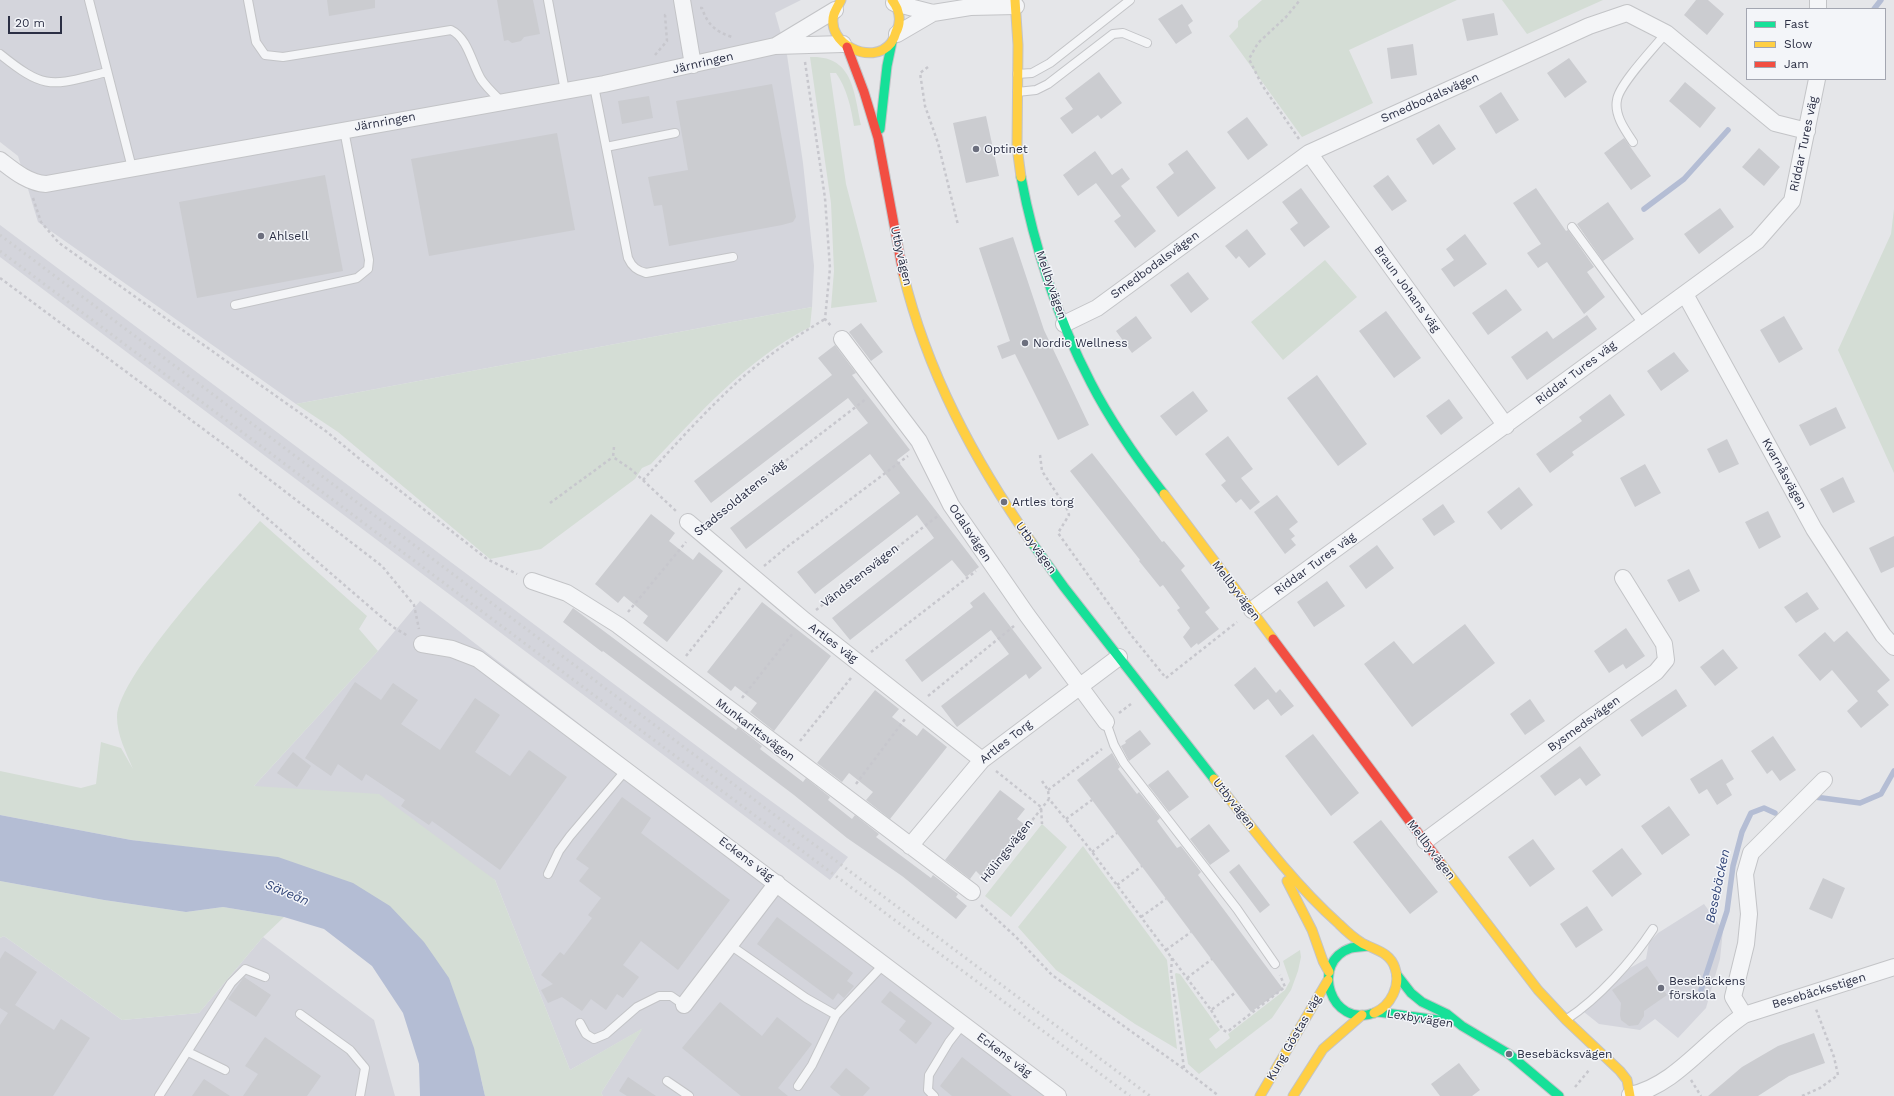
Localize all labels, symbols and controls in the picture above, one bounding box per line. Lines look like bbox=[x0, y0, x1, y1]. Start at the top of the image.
scale bar bbox=[10, 8, 64, 34]
legend bbox=[1746, 8, 1886, 80]
text: 20 m bbox=[15, 16, 45, 30]
text: Fast bbox=[1784, 17, 1809, 31]
text: Slow bbox=[1784, 37, 1812, 51]
street label: Järnringen bbox=[671, 49, 735, 77]
text: Jam bbox=[1784, 57, 1809, 71]
street label: Smedbodalsvägen bbox=[1379, 70, 1481, 126]
street label: Riddar Tures väg bbox=[1787, 95, 1821, 193]
street label: Järnringen bbox=[353, 110, 417, 134]
place label: Optinet bbox=[984, 142, 1028, 156]
marker: Optinet bbox=[971, 144, 981, 154]
street label: Utbyvägen bbox=[887, 225, 915, 287]
street label: Smedbodalsvägen bbox=[1108, 228, 1202, 302]
place label: Ahlsell bbox=[269, 229, 309, 243]
marker: Ahlsell bbox=[256, 231, 266, 241]
street label: Braun Johans väg bbox=[1371, 243, 1443, 335]
street label: Mellbyvägen bbox=[1033, 249, 1069, 321]
place label: Nordic Wellness bbox=[1033, 336, 1128, 350]
marker: Nordic Wellness bbox=[1020, 338, 1030, 348]
street label: Riddar Tures väg bbox=[1533, 338, 1619, 408]
street label: Kvarnåsvägen bbox=[1759, 436, 1809, 512]
street label: Stadssoldatens väg bbox=[691, 457, 789, 539]
place label: Artles torg bbox=[1012, 495, 1074, 509]
marker: Artles torg bbox=[999, 497, 1009, 507]
street label: Odalsvägen bbox=[945, 501, 995, 565]
street label: Utbyvägen bbox=[1012, 519, 1060, 577]
street label: Riddar Tures väg bbox=[1271, 530, 1359, 598]
street label: Vändstensvägen bbox=[818, 541, 902, 611]
street label: Mellbyvägen bbox=[1209, 558, 1263, 624]
street label: Artles väg bbox=[806, 620, 860, 666]
street label: Bysmedsvägen bbox=[1545, 693, 1623, 755]
street label: Munkarittsvägen bbox=[712, 695, 798, 765]
street label: Artles Torg bbox=[977, 717, 1035, 767]
street label: Utbyvägen bbox=[1210, 776, 1258, 832]
street label: Hölingsvägen bbox=[978, 816, 1036, 886]
street label: Mellbyvägen bbox=[1404, 817, 1458, 883]
street label: Eckens väg bbox=[716, 834, 776, 884]
water label: Besebäcken bbox=[1703, 848, 1733, 924]
water label: Säveån bbox=[263, 877, 311, 909]
street label: Besebäcksstigen bbox=[1770, 970, 1868, 1012]
place label: Besebäckens förskola bbox=[1669, 974, 1745, 1002]
marker: Besebäckens förskola bbox=[1656, 983, 1666, 993]
street label: Kung Göstas väg bbox=[1264, 993, 1324, 1083]
street label: Lexbyvägen bbox=[1386, 1007, 1454, 1031]
street label: Eckens väg bbox=[974, 1030, 1034, 1080]
place label: Besebäcksvägen bbox=[1517, 1047, 1612, 1061]
marker: Besebäcksvägen bbox=[1504, 1049, 1514, 1059]

